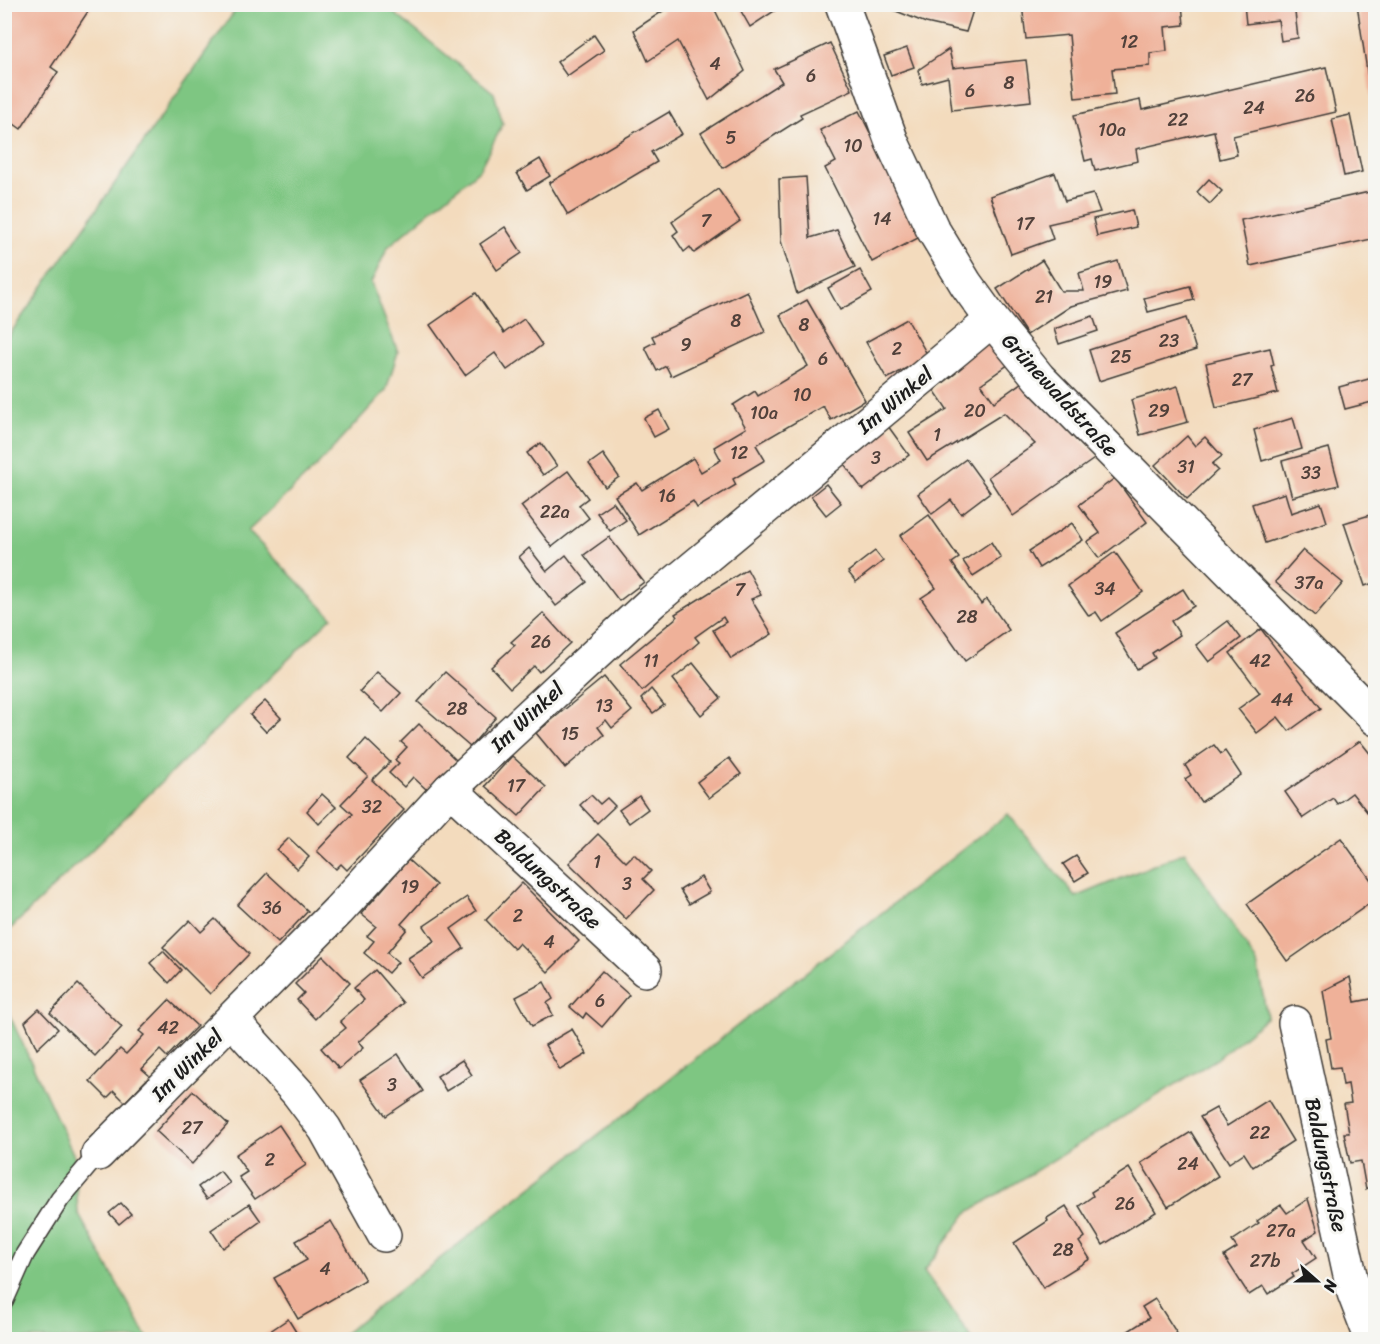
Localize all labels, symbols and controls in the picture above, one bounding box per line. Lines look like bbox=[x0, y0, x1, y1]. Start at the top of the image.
house number: 12 bbox=[1120, 26, 1138, 58]
house number: 4 bbox=[709, 48, 721, 80]
house number: 6 bbox=[806, 60, 816, 92]
house number: 8 bbox=[1004, 67, 1015, 99]
house number: 6 bbox=[965, 75, 975, 107]
house number: 26 bbox=[1295, 80, 1315, 112]
house number: 24 bbox=[1243, 92, 1265, 124]
house number: 22 bbox=[1168, 104, 1188, 136]
house number: 10a bbox=[1098, 114, 1126, 146]
house number: 5 bbox=[726, 122, 737, 154]
house number: 10 bbox=[843, 130, 863, 162]
house number: 14 bbox=[873, 203, 891, 235]
house number: 7 bbox=[701, 205, 713, 237]
house number: 17 bbox=[1016, 208, 1036, 240]
house number: 19 bbox=[1094, 266, 1112, 298]
house number: 21 bbox=[1035, 281, 1053, 313]
house number: 8 bbox=[731, 305, 742, 337]
house number: 8 bbox=[799, 309, 810, 341]
street label: Grünewaldstraße bbox=[992, 324, 1128, 466]
house number: 23 bbox=[1159, 325, 1179, 357]
house number: 9 bbox=[680, 329, 692, 361]
house number: 2 bbox=[892, 333, 902, 365]
house number: 25 bbox=[1110, 341, 1132, 373]
house number: 6 bbox=[818, 343, 828, 375]
street label: Im Winkel bbox=[847, 356, 943, 444]
house number: 27 bbox=[1232, 364, 1254, 396]
house number: 10 bbox=[792, 379, 812, 411]
house number: 20 bbox=[964, 395, 986, 427]
house number: 29 bbox=[1148, 395, 1170, 427]
house number: 10a bbox=[750, 397, 778, 429]
house number: 1 bbox=[933, 419, 941, 451]
house number: 12 bbox=[730, 437, 748, 469]
house number: 3 bbox=[871, 442, 881, 474]
house number: 31 bbox=[1177, 451, 1195, 483]
house number: 33 bbox=[1301, 457, 1321, 489]
house number: 16 bbox=[658, 480, 676, 512]
house number: 22a bbox=[540, 496, 570, 528]
house number: 37a bbox=[1294, 567, 1324, 599]
house number: 34 bbox=[1094, 573, 1116, 605]
house number: 7 bbox=[735, 574, 747, 606]
house number: 28 bbox=[956, 601, 978, 633]
house number: 26 bbox=[531, 626, 551, 658]
house number: 11 bbox=[643, 645, 659, 677]
house number: 42 bbox=[1249, 645, 1271, 677]
street label: Im Winkel bbox=[480, 671, 574, 763]
house number: 44 bbox=[1271, 684, 1293, 716]
house number: 13 bbox=[595, 690, 613, 722]
house number: 28 bbox=[446, 693, 468, 725]
house number: 15 bbox=[561, 718, 579, 750]
house number: 17 bbox=[507, 770, 527, 802]
house number: 32 bbox=[362, 791, 382, 823]
street label: Baldungstraße bbox=[485, 818, 611, 940]
house number: 1 bbox=[593, 846, 601, 878]
house number: 3 bbox=[622, 868, 632, 900]
house number: 19 bbox=[401, 871, 419, 903]
house number: 36 bbox=[262, 892, 282, 924]
house number: 2 bbox=[513, 900, 523, 932]
house number: 4 bbox=[543, 926, 555, 958]
house number: 6 bbox=[595, 985, 605, 1017]
house number: 42 bbox=[157, 1012, 179, 1044]
street label: Im Winkel bbox=[141, 1019, 233, 1111]
house number: 3 bbox=[387, 1069, 397, 1101]
street label: Baldungstraße bbox=[1293, 1094, 1359, 1236]
house number: 27 bbox=[182, 1112, 204, 1144]
house number: 22 bbox=[1250, 1117, 1270, 1149]
house number: 2 bbox=[265, 1144, 275, 1176]
house number: 24 bbox=[1177, 1148, 1199, 1180]
house number: 26 bbox=[1115, 1188, 1135, 1220]
house number: 27a bbox=[1266, 1215, 1296, 1247]
house number: 28 bbox=[1052, 1234, 1074, 1266]
house number: 27b bbox=[1250, 1245, 1280, 1277]
north arrow bbox=[1287, 1251, 1347, 1311]
house number: 4 bbox=[319, 1253, 331, 1285]
text: N bbox=[1315, 1275, 1346, 1297]

